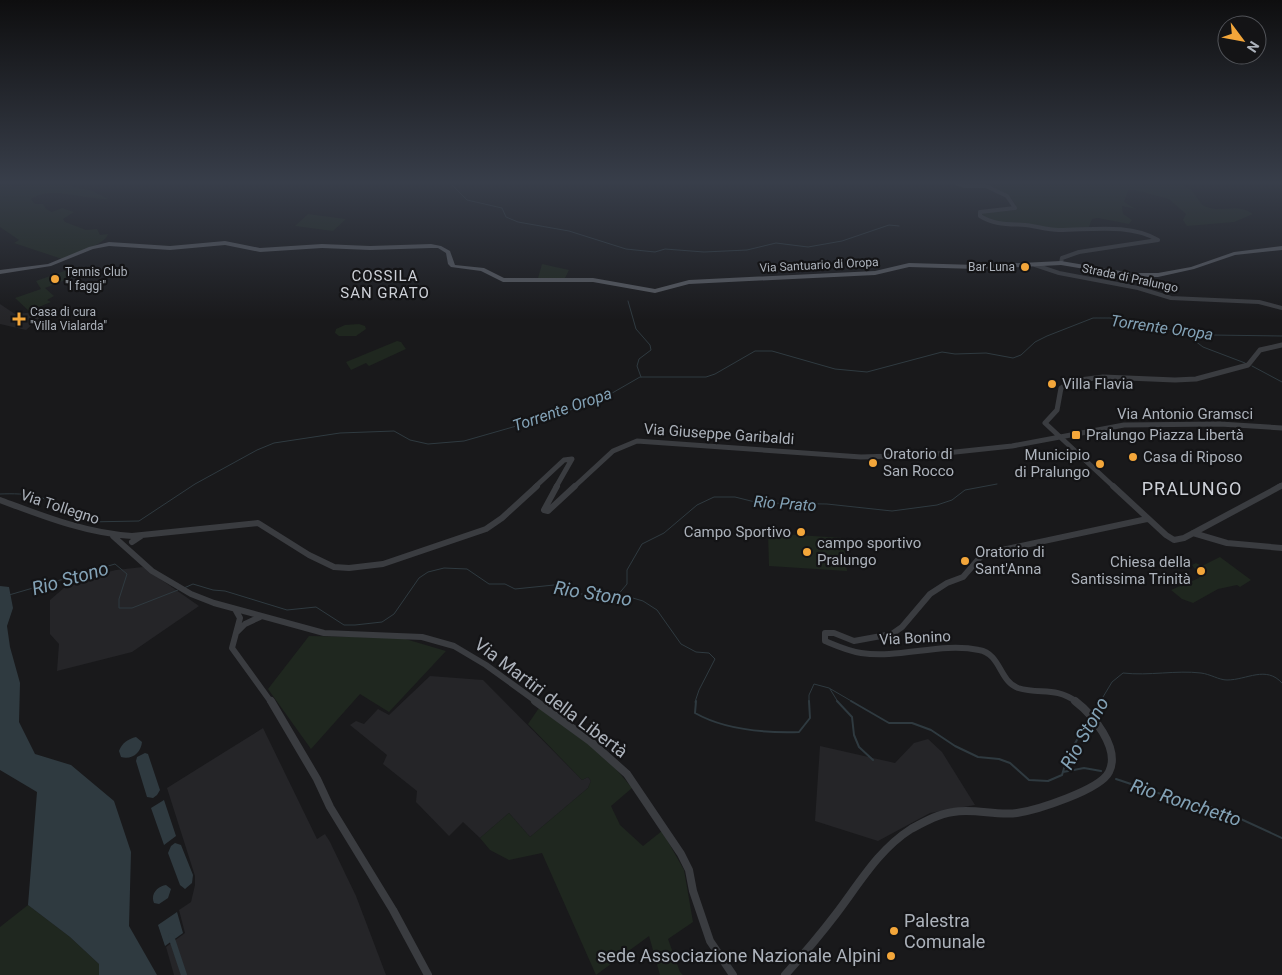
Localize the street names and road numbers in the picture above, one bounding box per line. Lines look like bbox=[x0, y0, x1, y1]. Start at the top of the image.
street label: Via Santuario di Oropa bbox=[759, 255, 879, 275]
street label: Strada di Pralungo bbox=[1081, 261, 1180, 295]
street label: Via Antonio Gramsci bbox=[1117, 405, 1253, 423]
street label: Via Giuseppe Garibaldi bbox=[643, 420, 795, 448]
street label: Via Tollegno bbox=[18, 486, 102, 528]
street label: Via Bonino bbox=[879, 627, 951, 649]
street label: Via Martiri della Libertà bbox=[471, 633, 632, 762]

